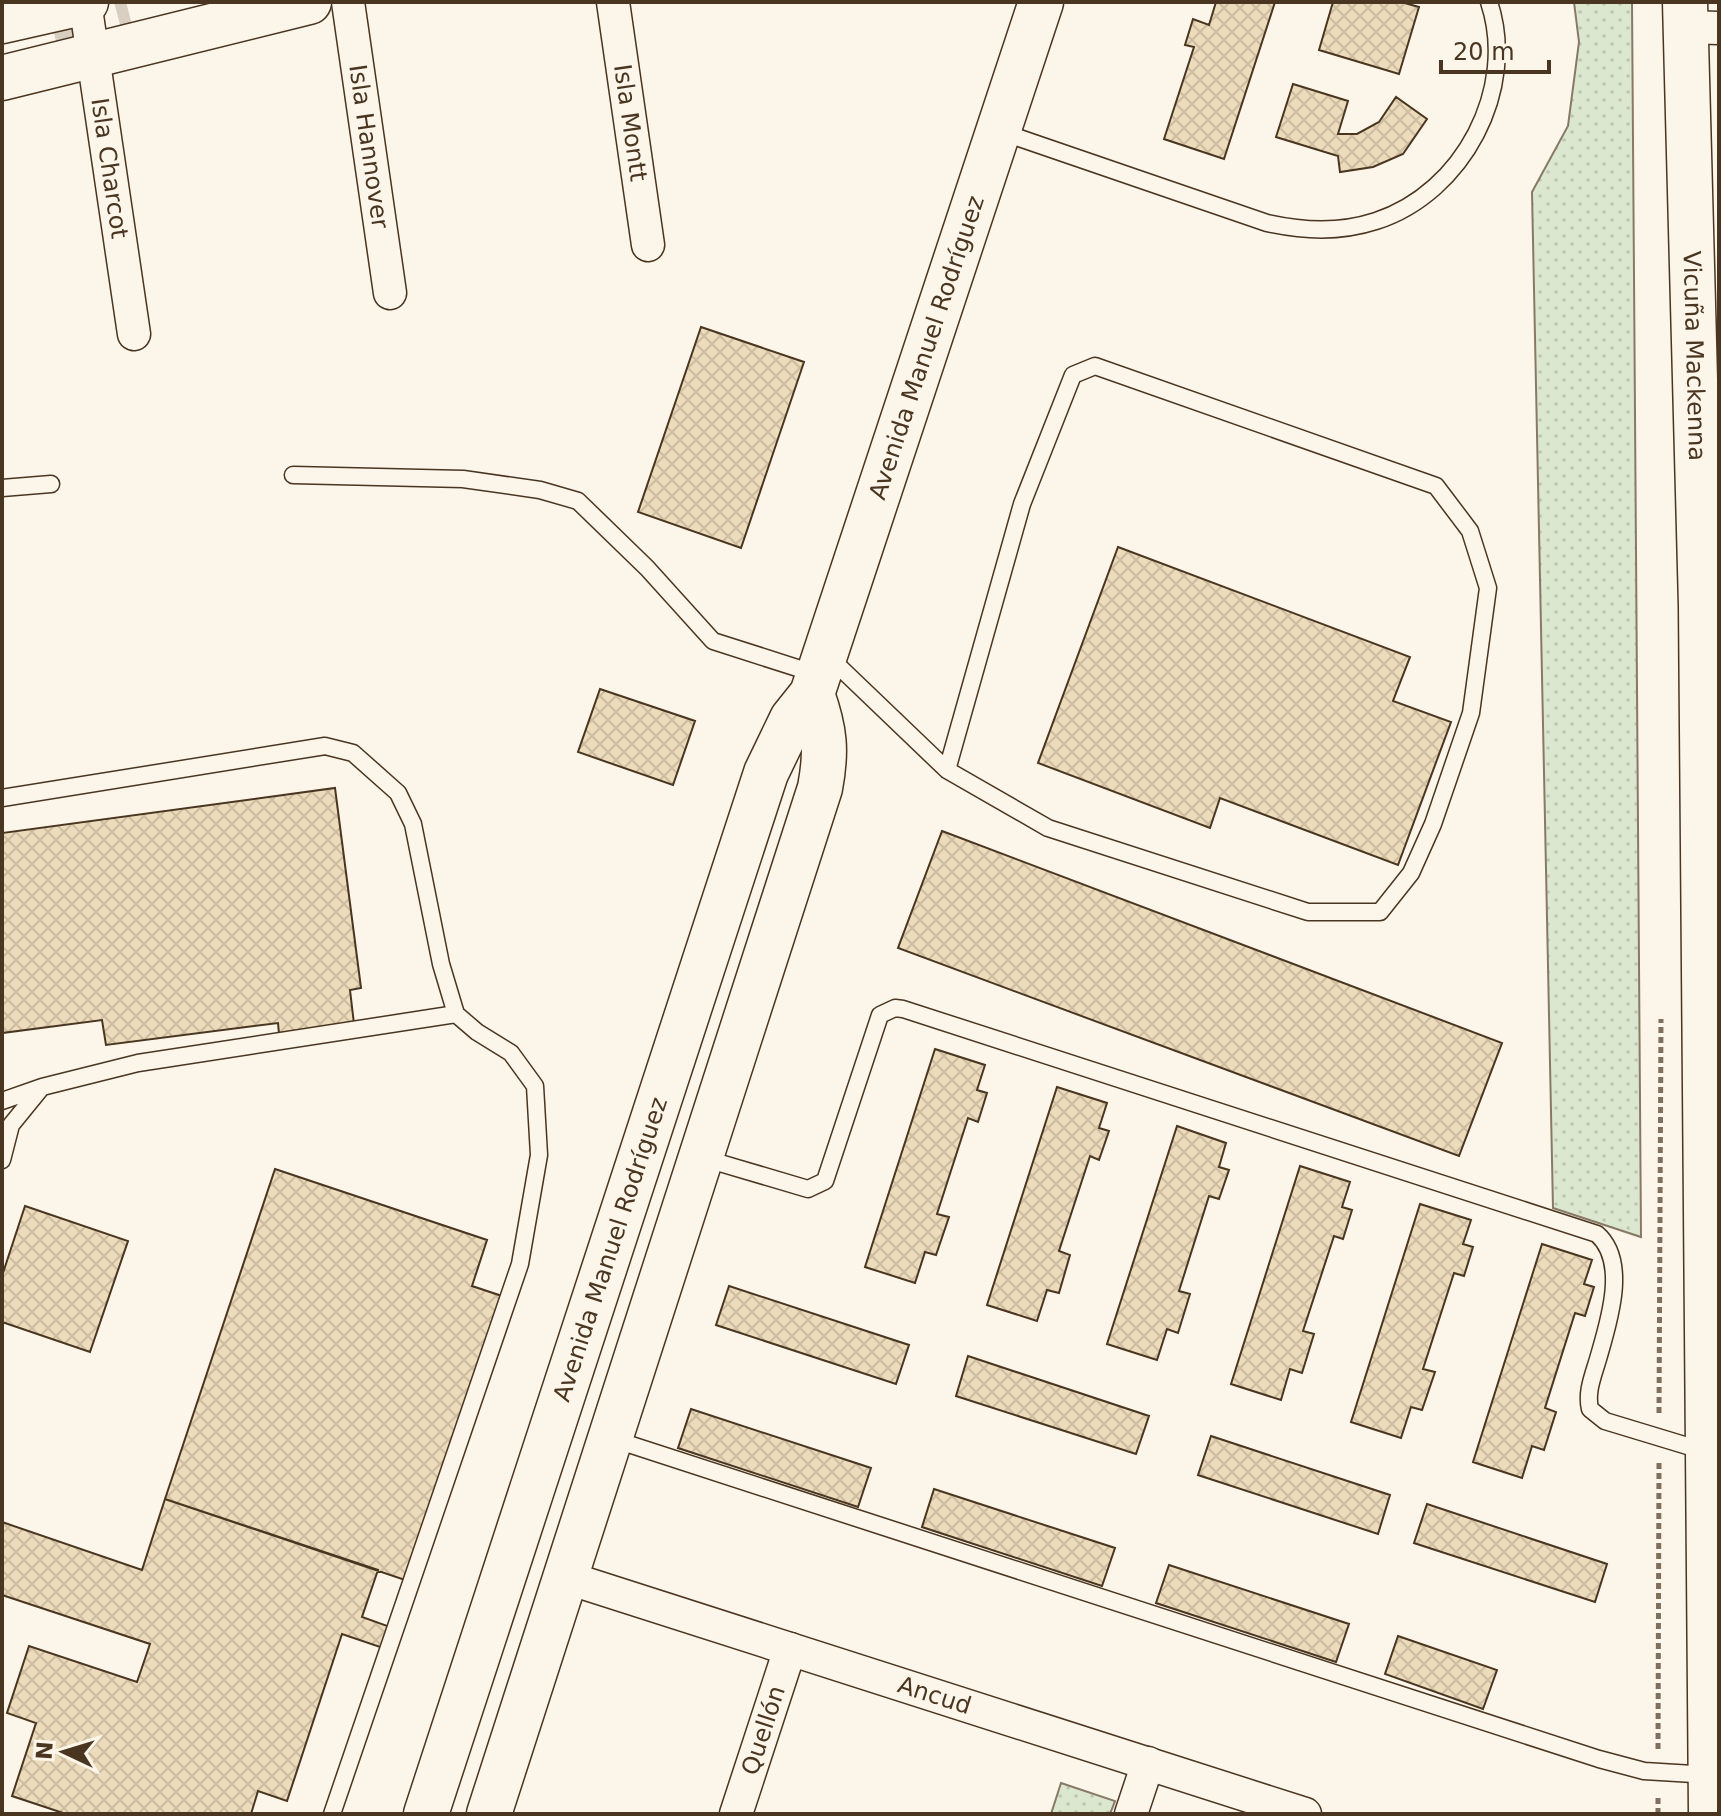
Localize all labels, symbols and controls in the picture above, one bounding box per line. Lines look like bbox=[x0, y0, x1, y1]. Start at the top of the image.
scale bar bbox=[1441, 24, 1549, 74]
text: 20 m bbox=[1453, 38, 1515, 66]
street label: Isla Montt bbox=[608, 62, 653, 183]
street label: Isla Hannover bbox=[343, 63, 395, 230]
street label: Isla Charcot bbox=[85, 96, 134, 240]
street label: Avenida Manuel Rodríguez bbox=[863, 192, 990, 503]
street label: Vicuña Mackenna bbox=[1678, 250, 1711, 461]
street label: Avenida Manuel Rodríguez bbox=[548, 1094, 673, 1405]
street label: Ancud bbox=[894, 1671, 975, 1720]
street label: Quellón bbox=[736, 1682, 791, 1778]
north arrow bbox=[24, 1712, 104, 1792]
text: N bbox=[31, 1741, 58, 1761]

